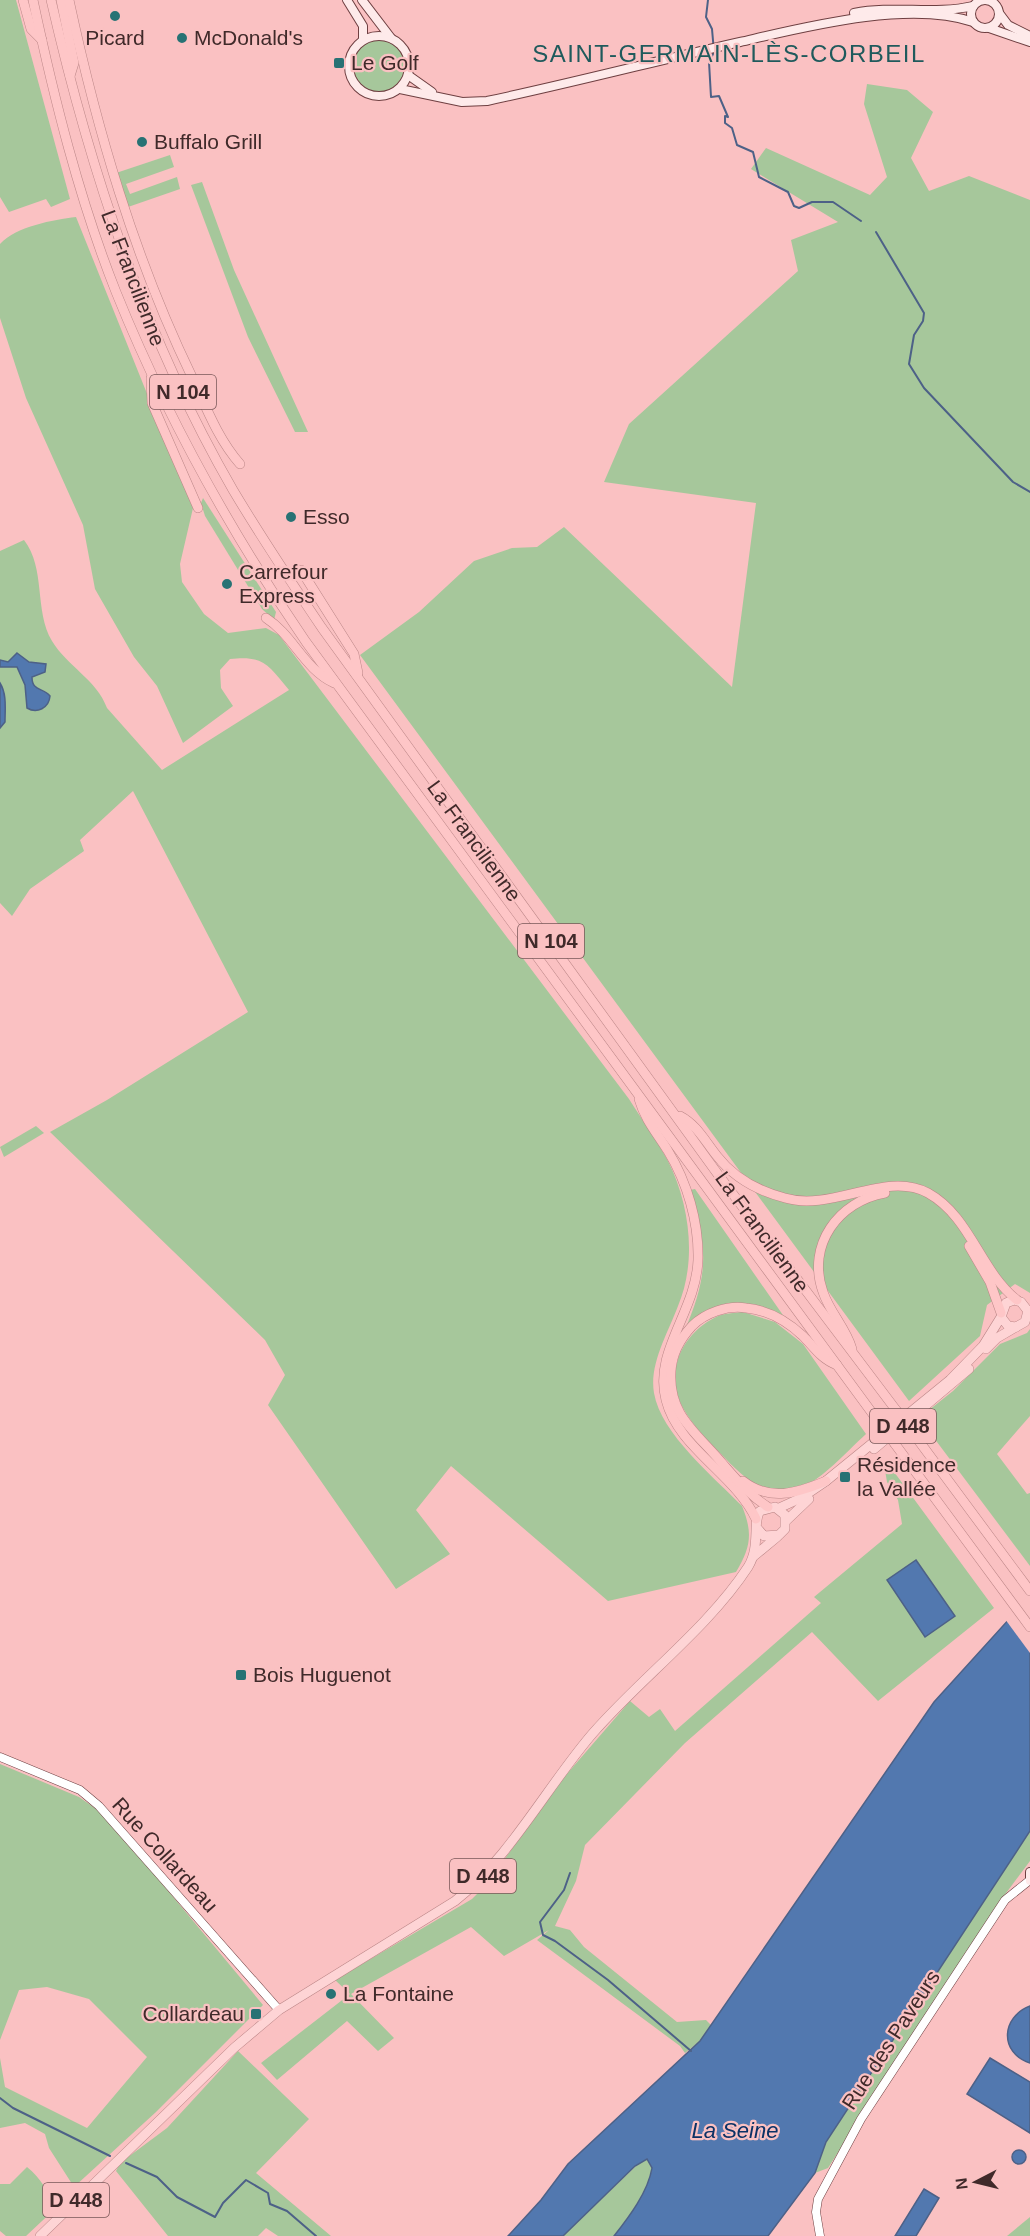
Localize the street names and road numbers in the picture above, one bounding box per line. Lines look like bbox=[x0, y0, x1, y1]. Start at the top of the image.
street label: La Francilienne bbox=[97, 207, 170, 349]
road number: N 104 bbox=[150, 375, 216, 409]
street label: La Francilienne bbox=[423, 776, 526, 906]
road number: N 104 bbox=[518, 924, 584, 958]
street label: La Francilienne bbox=[711, 1167, 814, 1297]
road number: D 448 bbox=[870, 1409, 936, 1443]
street label: Rue Collardeau bbox=[108, 1793, 223, 1917]
road number: D 448 bbox=[450, 1859, 516, 1893]
street label: Rue des Paveurs bbox=[837, 1966, 944, 2114]
road number: D 448 bbox=[43, 2183, 109, 2217]

